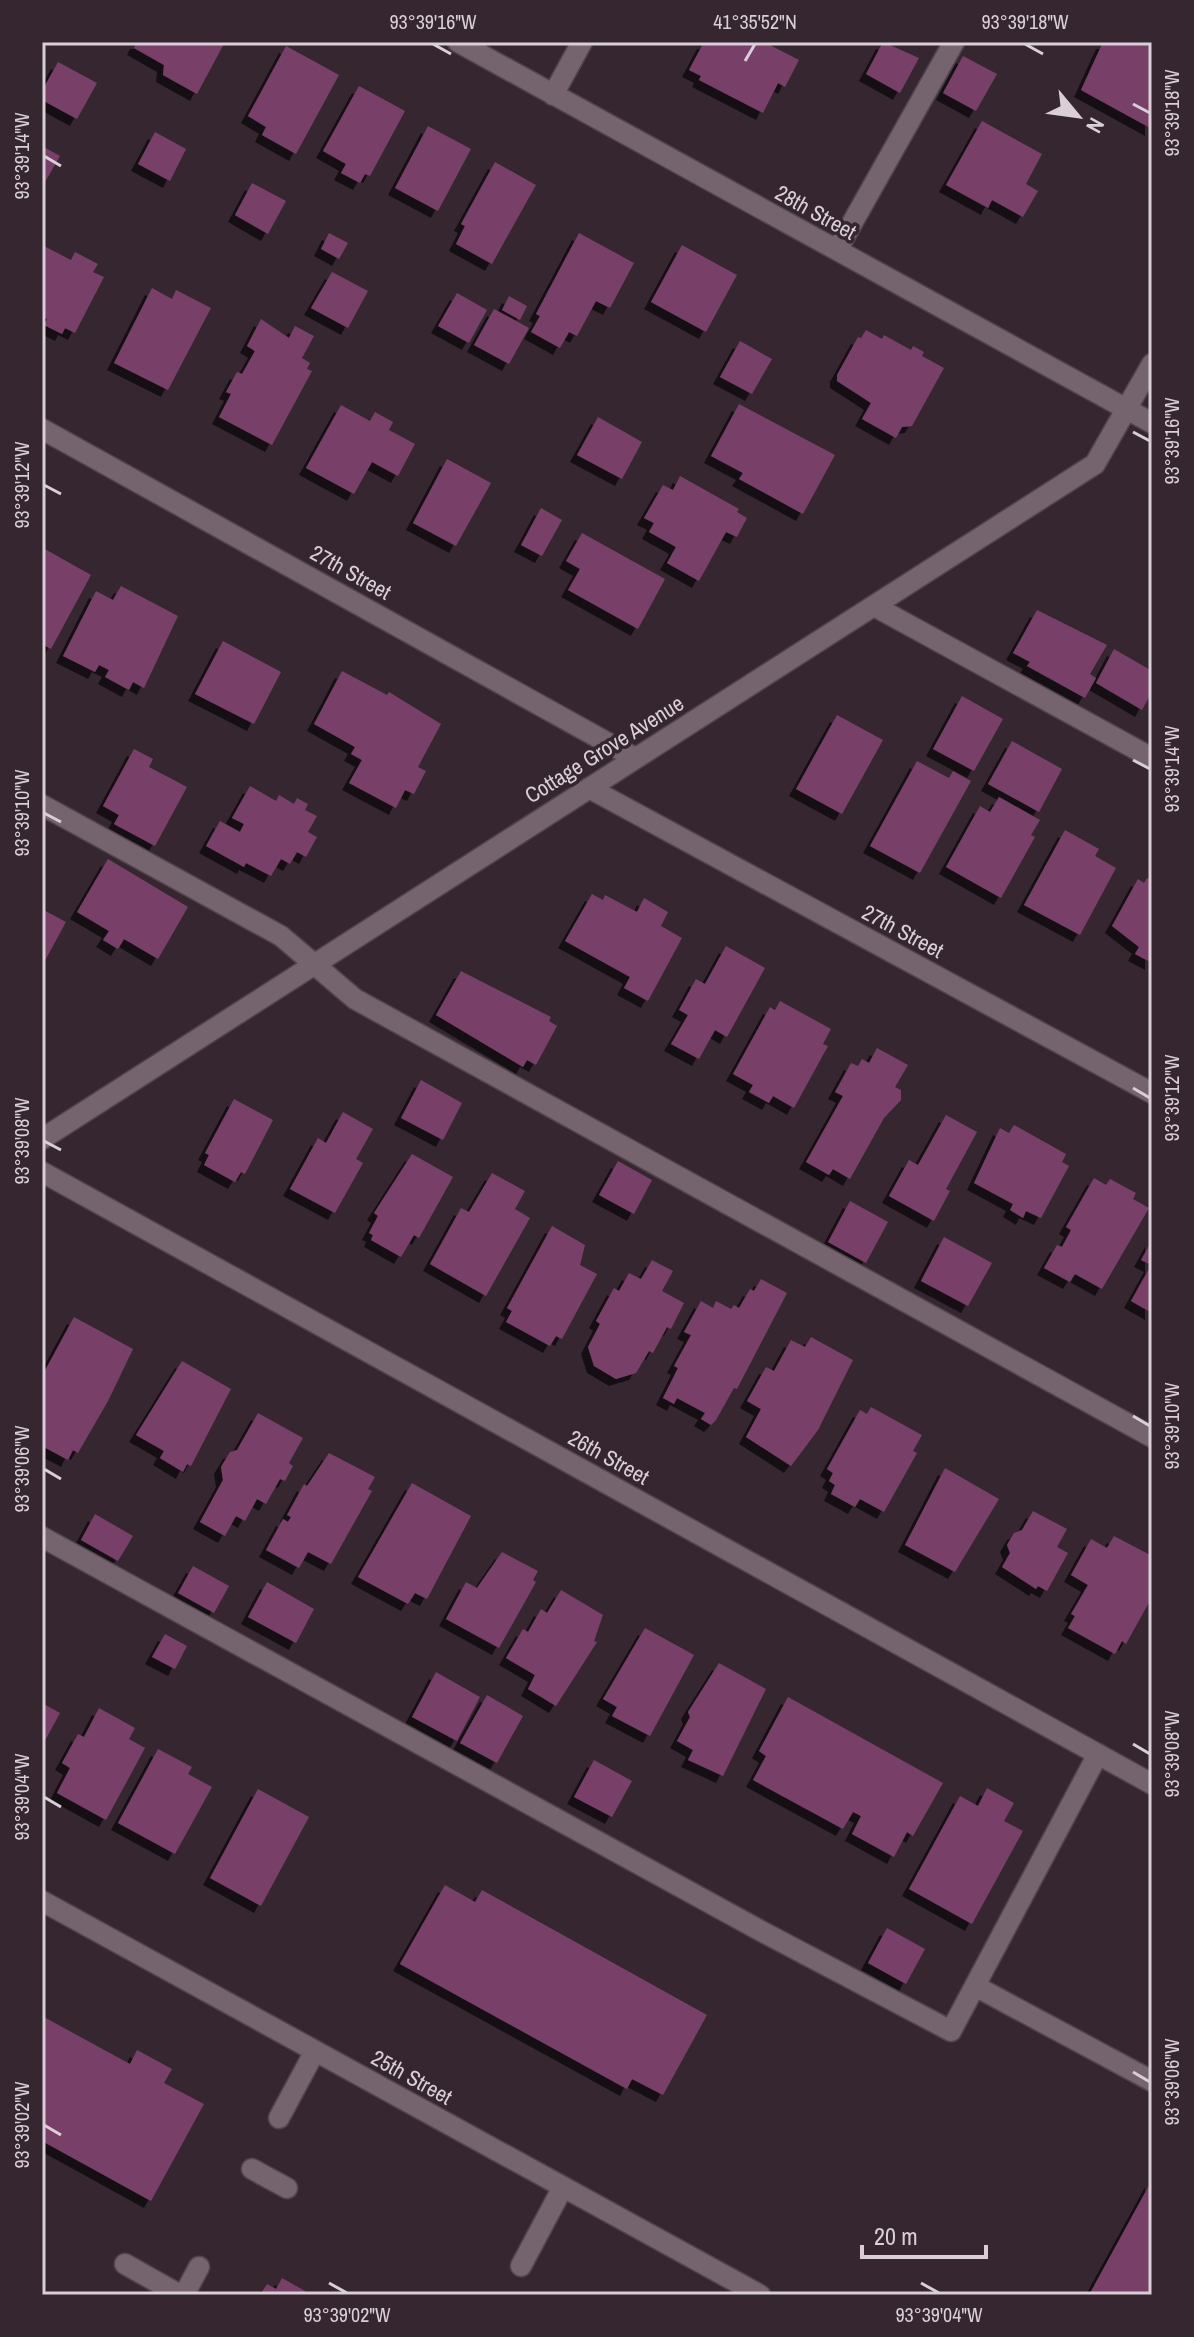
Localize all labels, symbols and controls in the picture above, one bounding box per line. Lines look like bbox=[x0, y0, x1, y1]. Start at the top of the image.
text: 93°39'16"W bbox=[389, 8, 477, 35]
text: 41°35'52"N bbox=[713, 8, 797, 35]
text: 93°39'18"W bbox=[981, 8, 1069, 35]
text: 93°39'18"W bbox=[1158, 69, 1185, 157]
north arrow bbox=[1038, 76, 1118, 156]
text: 93°39'14"W bbox=[8, 112, 35, 200]
text: N bbox=[1079, 113, 1112, 139]
street label: 28th Street bbox=[770, 177, 862, 247]
text: 93°39'16"W bbox=[1158, 397, 1185, 485]
text: 93°39'12"W bbox=[8, 441, 35, 529]
street label: 27th Street bbox=[305, 537, 397, 607]
street label: Cottage Grove Avenue bbox=[519, 688, 689, 810]
text: 93°39'14"W bbox=[1158, 725, 1185, 813]
text: 93°39'10"W bbox=[8, 769, 35, 857]
street label: 27th Street bbox=[857, 897, 949, 965]
text: 93°39'12"W bbox=[1158, 1054, 1185, 1142]
text: 93°39'08"W bbox=[8, 1097, 35, 1185]
text: 93°39'10"W bbox=[1158, 1382, 1185, 1470]
street label: 26th Street bbox=[563, 1422, 655, 1492]
text: 93°39'06"W bbox=[8, 1425, 35, 1513]
text: 93°39'08"W bbox=[1158, 1710, 1185, 1798]
text: 93°39'04"W bbox=[8, 1753, 35, 1841]
text: 93°39'06"W bbox=[1158, 2038, 1185, 2126]
street label: 25th Street bbox=[366, 2042, 458, 2112]
text: 93°39'02"W bbox=[8, 2081, 35, 2169]
scale bar bbox=[862, 2209, 986, 2259]
text: 20 m bbox=[874, 2220, 918, 2252]
text: 93°39'02"W bbox=[303, 2301, 391, 2328]
text: 93°39'04"W bbox=[895, 2301, 983, 2328]

